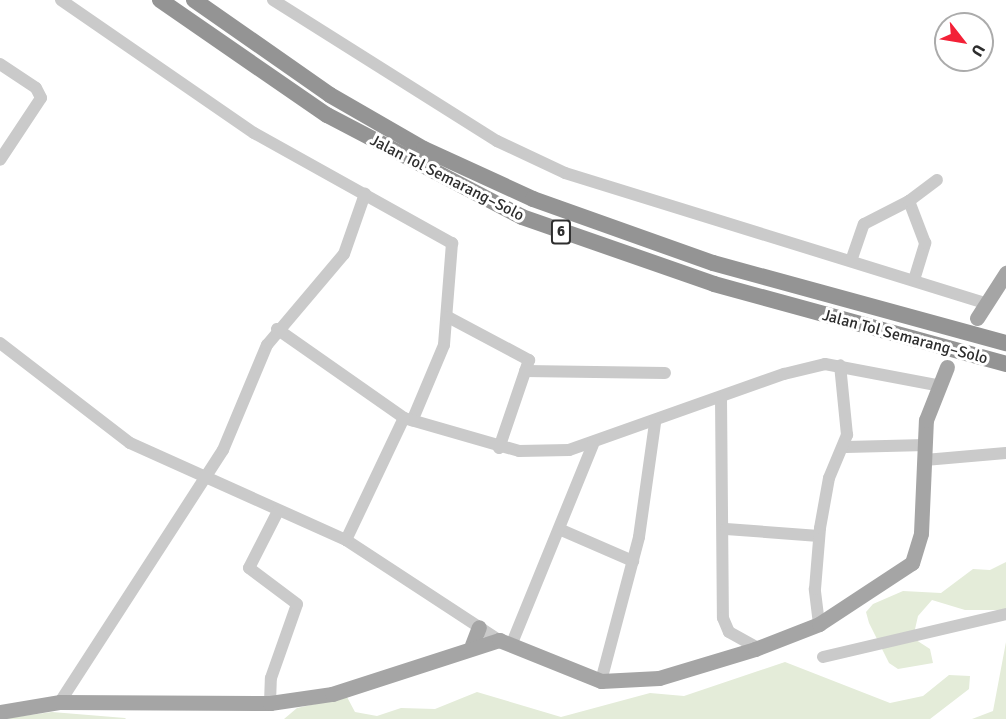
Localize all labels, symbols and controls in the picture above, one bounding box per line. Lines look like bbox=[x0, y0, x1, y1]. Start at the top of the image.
north arrow bbox=[934, 12, 994, 72]
text: U bbox=[966, 40, 989, 60]
street label: Jalan Tol Semarang–Solo bbox=[367, 131, 527, 225]
road number: 6 bbox=[550, 220, 572, 244]
street label: Jalan Tol Semarang–Solo bbox=[820, 306, 990, 368]

